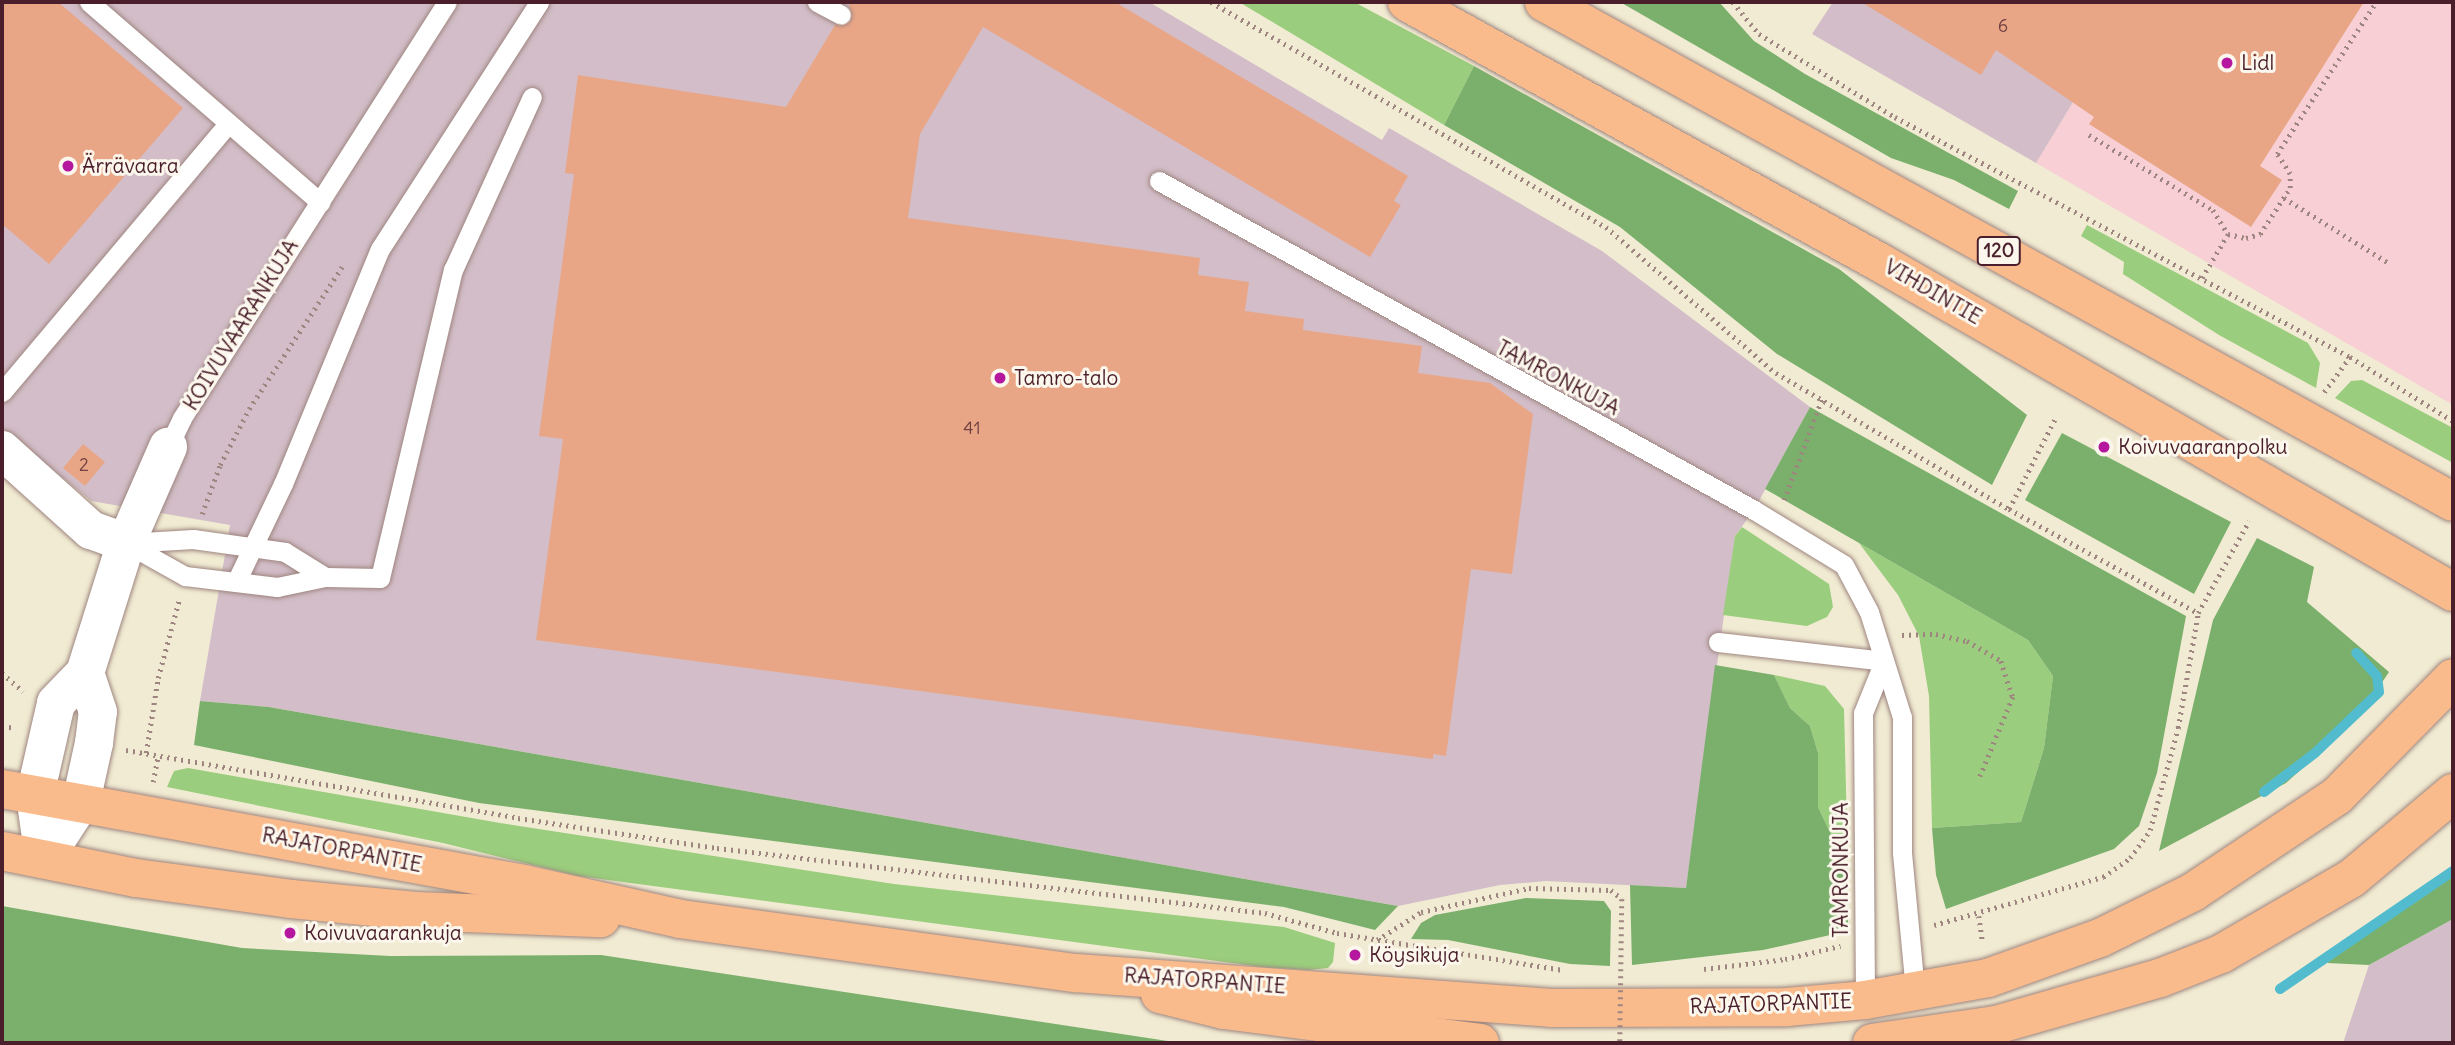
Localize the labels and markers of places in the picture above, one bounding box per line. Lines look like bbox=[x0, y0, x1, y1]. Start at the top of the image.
place label: Lidl bbox=[2241, 50, 2274, 76]
marker: Lidl bbox=[2219, 55, 2235, 71]
place label: Ärrävaara bbox=[82, 153, 179, 179]
marker: Ärrävaara bbox=[60, 158, 76, 174]
place label: Tamro-talo bbox=[1014, 365, 1118, 391]
marker: Tamro-talo bbox=[992, 370, 1008, 386]
place label: Koivuvaaranpolku bbox=[2118, 434, 2288, 460]
marker: Koivuvaaranpolku bbox=[2096, 439, 2112, 455]
place label: Koivuvaarankuja bbox=[304, 920, 462, 946]
marker: Koivuvaarankuja bbox=[282, 925, 298, 941]
place label: Köysikuja bbox=[1369, 942, 1459, 968]
marker: Köysikuja bbox=[1347, 947, 1363, 963]

